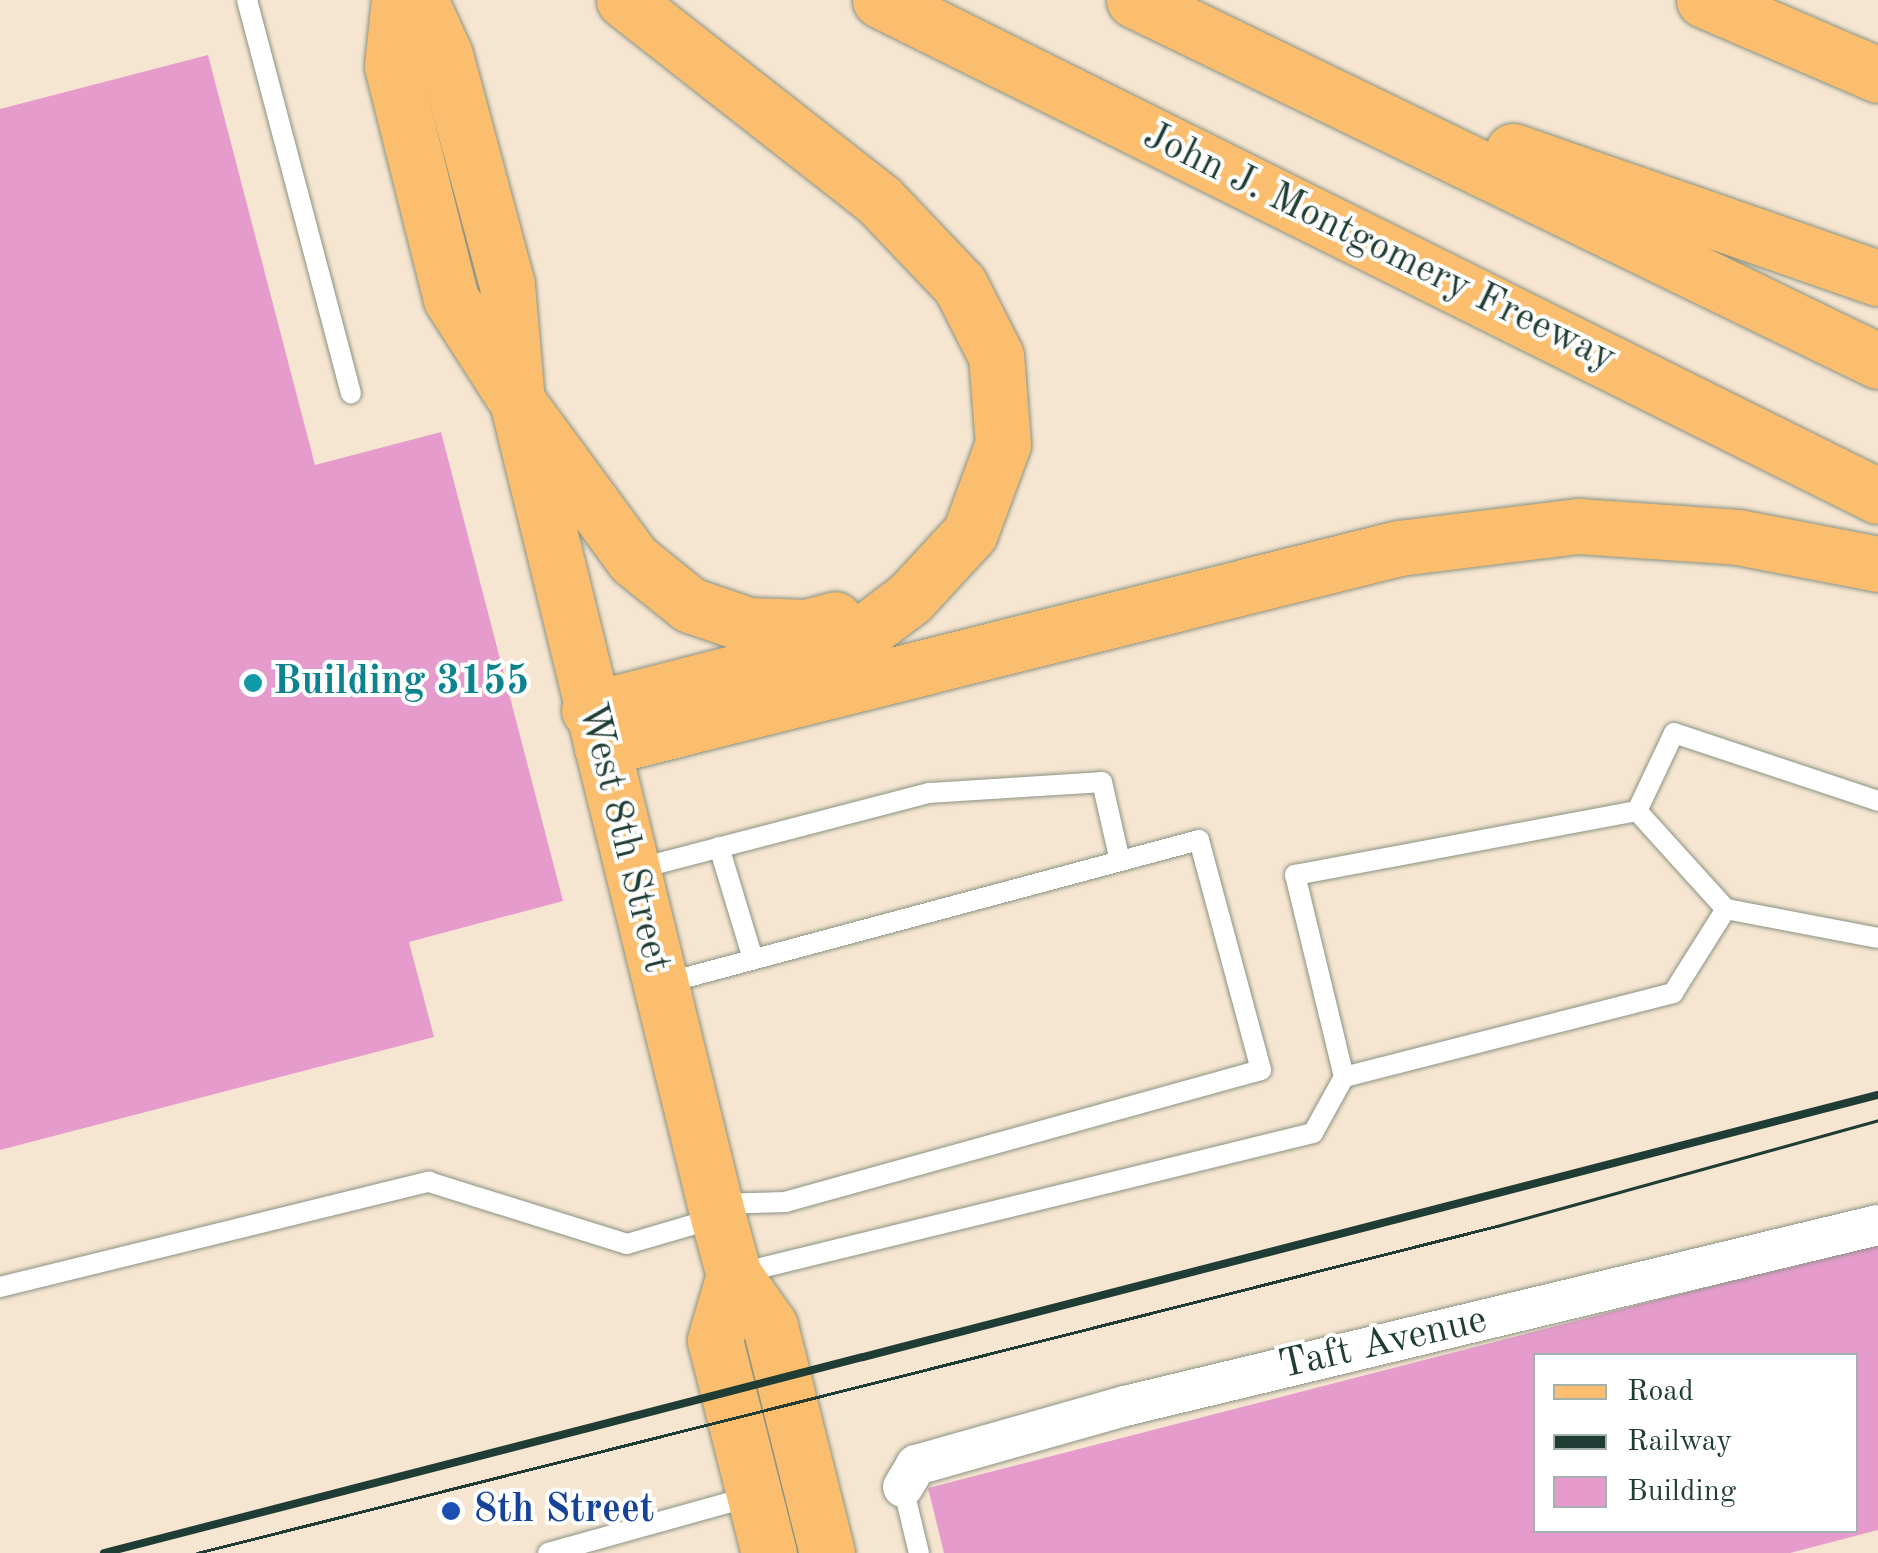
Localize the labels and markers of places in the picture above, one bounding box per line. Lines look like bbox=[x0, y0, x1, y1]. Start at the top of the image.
place label: Building 3155 bbox=[273, 659, 529, 707]
marker: Building 3155 bbox=[242, 672, 264, 694]
place label: 8th Street bbox=[474, 1487, 654, 1535]
marker: 8th Street bbox=[438, 1498, 464, 1524]

